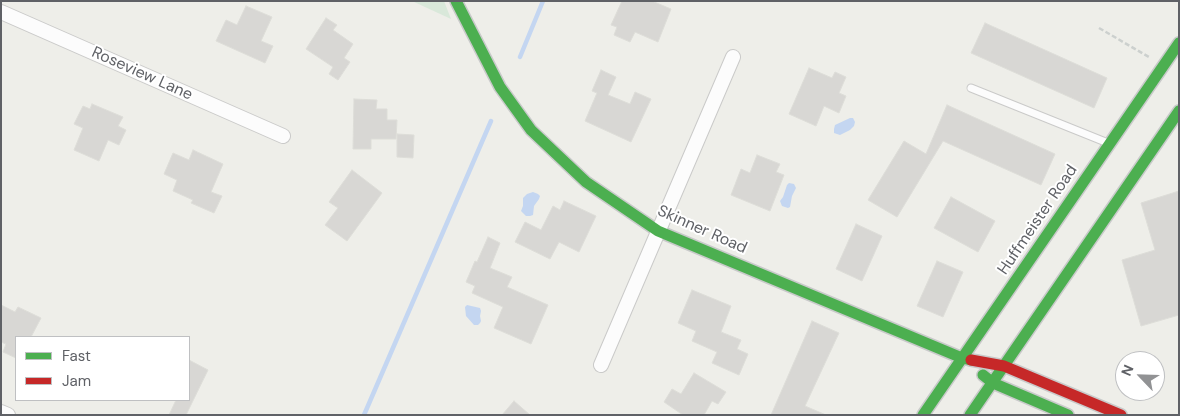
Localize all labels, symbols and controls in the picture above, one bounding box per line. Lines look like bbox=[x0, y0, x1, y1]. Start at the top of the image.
street label: Roseview Lane bbox=[89, 43, 195, 105]
street label: Huffmeister Road bbox=[994, 161, 1082, 279]
street label: Skinner Road bbox=[654, 202, 750, 258]
legend bbox=[15, 336, 190, 401]
text: Fast bbox=[62, 346, 91, 366]
north arrow bbox=[1115, 351, 1165, 401]
text: N bbox=[1117, 362, 1138, 379]
text: Jam bbox=[62, 371, 91, 391]

